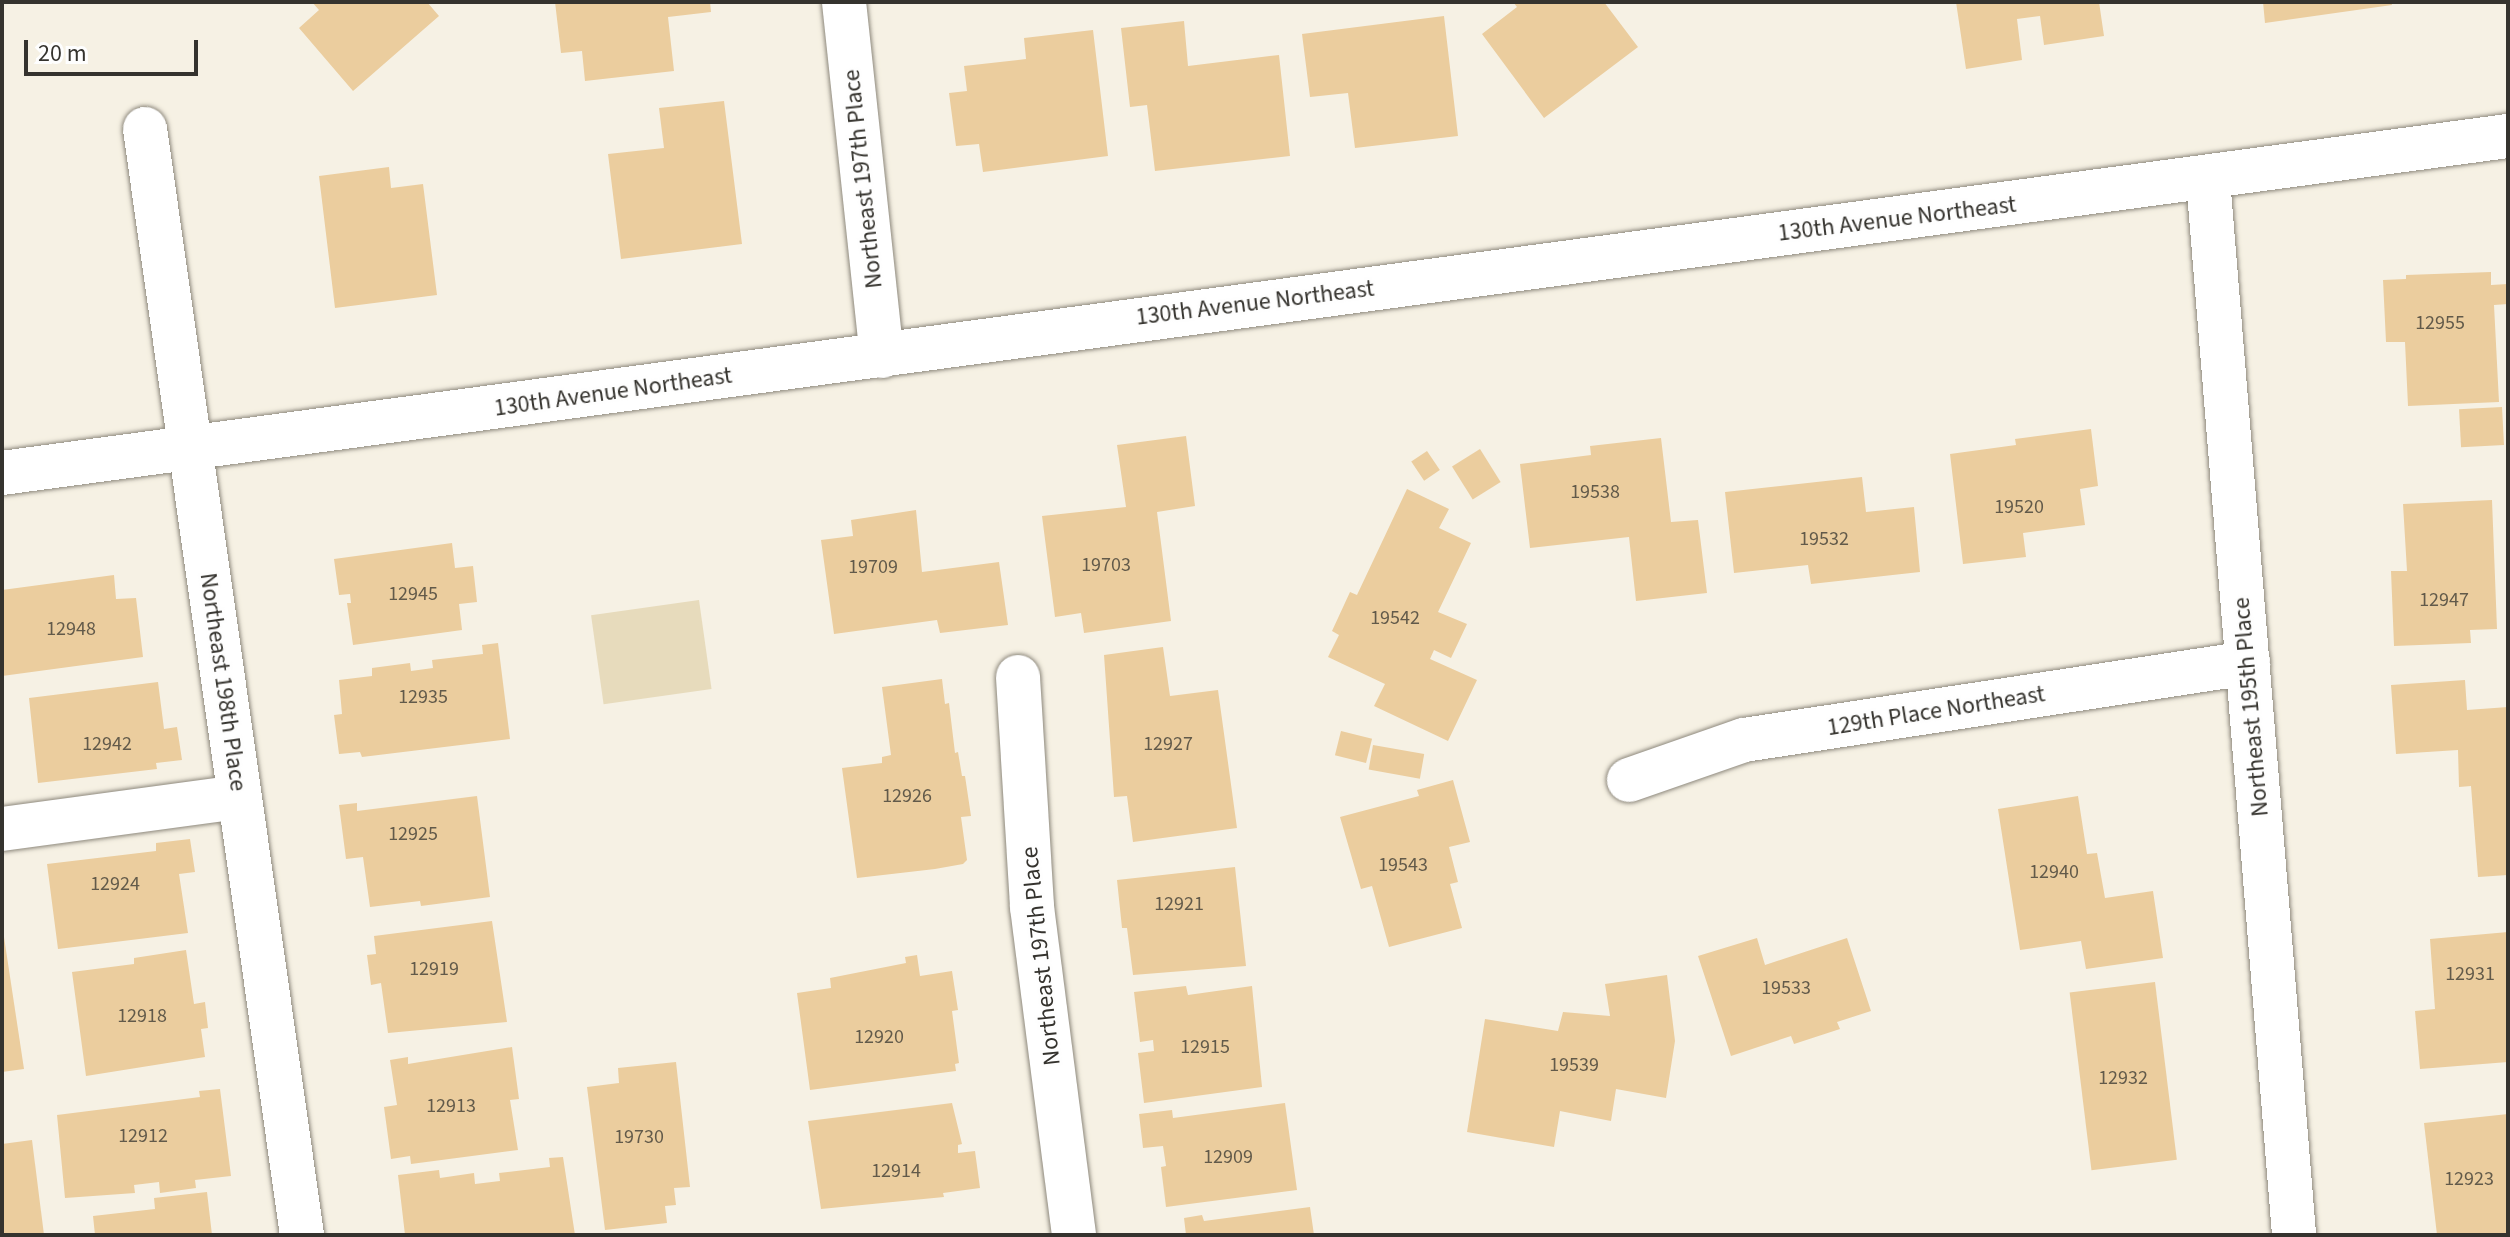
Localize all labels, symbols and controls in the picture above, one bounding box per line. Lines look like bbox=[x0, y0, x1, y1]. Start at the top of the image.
scale bar bbox=[28, 24, 202, 74]
text: 20 m bbox=[38, 36, 87, 71]
street label: Northeast 197th Place bbox=[837, 68, 889, 290]
street label: 130th Avenue Northeast bbox=[1776, 190, 2018, 248]
street label: 130th Avenue Northeast bbox=[1134, 274, 1376, 332]
house number: 12955 bbox=[2415, 311, 2465, 335]
street label: 130th Avenue Northeast bbox=[492, 361, 734, 423]
house number: 19538 bbox=[1570, 480, 1620, 504]
house number: 19520 bbox=[1994, 495, 2044, 519]
house number: 19532 bbox=[1799, 527, 1849, 551]
house number: 19703 bbox=[1081, 553, 1131, 577]
house number: 19709 bbox=[848, 555, 898, 579]
street label: Northeast 198th Place bbox=[193, 571, 253, 793]
house number: 12945 bbox=[388, 582, 438, 606]
house number: 12947 bbox=[2419, 588, 2469, 612]
street label: Northeast 195th Place bbox=[2227, 596, 2275, 818]
house number: 19542 bbox=[1370, 606, 1420, 630]
house number: 12948 bbox=[46, 617, 96, 641]
street label: 129th Place Northeast bbox=[1825, 680, 2047, 742]
house number: 12935 bbox=[398, 685, 448, 709]
house number: 12942 bbox=[82, 732, 132, 756]
house number: 12927 bbox=[1143, 732, 1193, 756]
house number: 12926 bbox=[882, 784, 932, 808]
house number: 12925 bbox=[388, 822, 438, 846]
street label: Northeast 197th Place bbox=[1015, 845, 1067, 1067]
house number: 19543 bbox=[1378, 853, 1428, 877]
house number: 12940 bbox=[2029, 860, 2079, 884]
house number: 12924 bbox=[90, 872, 140, 896]
house number: 12921 bbox=[1154, 892, 1204, 916]
house number: 12919 bbox=[409, 957, 459, 981]
house number: 12931 bbox=[2445, 962, 2495, 986]
house number: 19533 bbox=[1761, 976, 1811, 1000]
house number: 12918 bbox=[117, 1004, 167, 1028]
house number: 12920 bbox=[854, 1025, 904, 1049]
house number: 12915 bbox=[1180, 1035, 1230, 1059]
house number: 19539 bbox=[1549, 1053, 1599, 1077]
house number: 12932 bbox=[2098, 1066, 2148, 1090]
house number: 12913 bbox=[426, 1094, 476, 1118]
house number: 12912 bbox=[118, 1124, 168, 1148]
house number: 19730 bbox=[614, 1125, 664, 1149]
house number: 12909 bbox=[1203, 1145, 1253, 1169]
house number: 12914 bbox=[871, 1159, 921, 1183]
house number: 12923 bbox=[2444, 1167, 2494, 1191]

